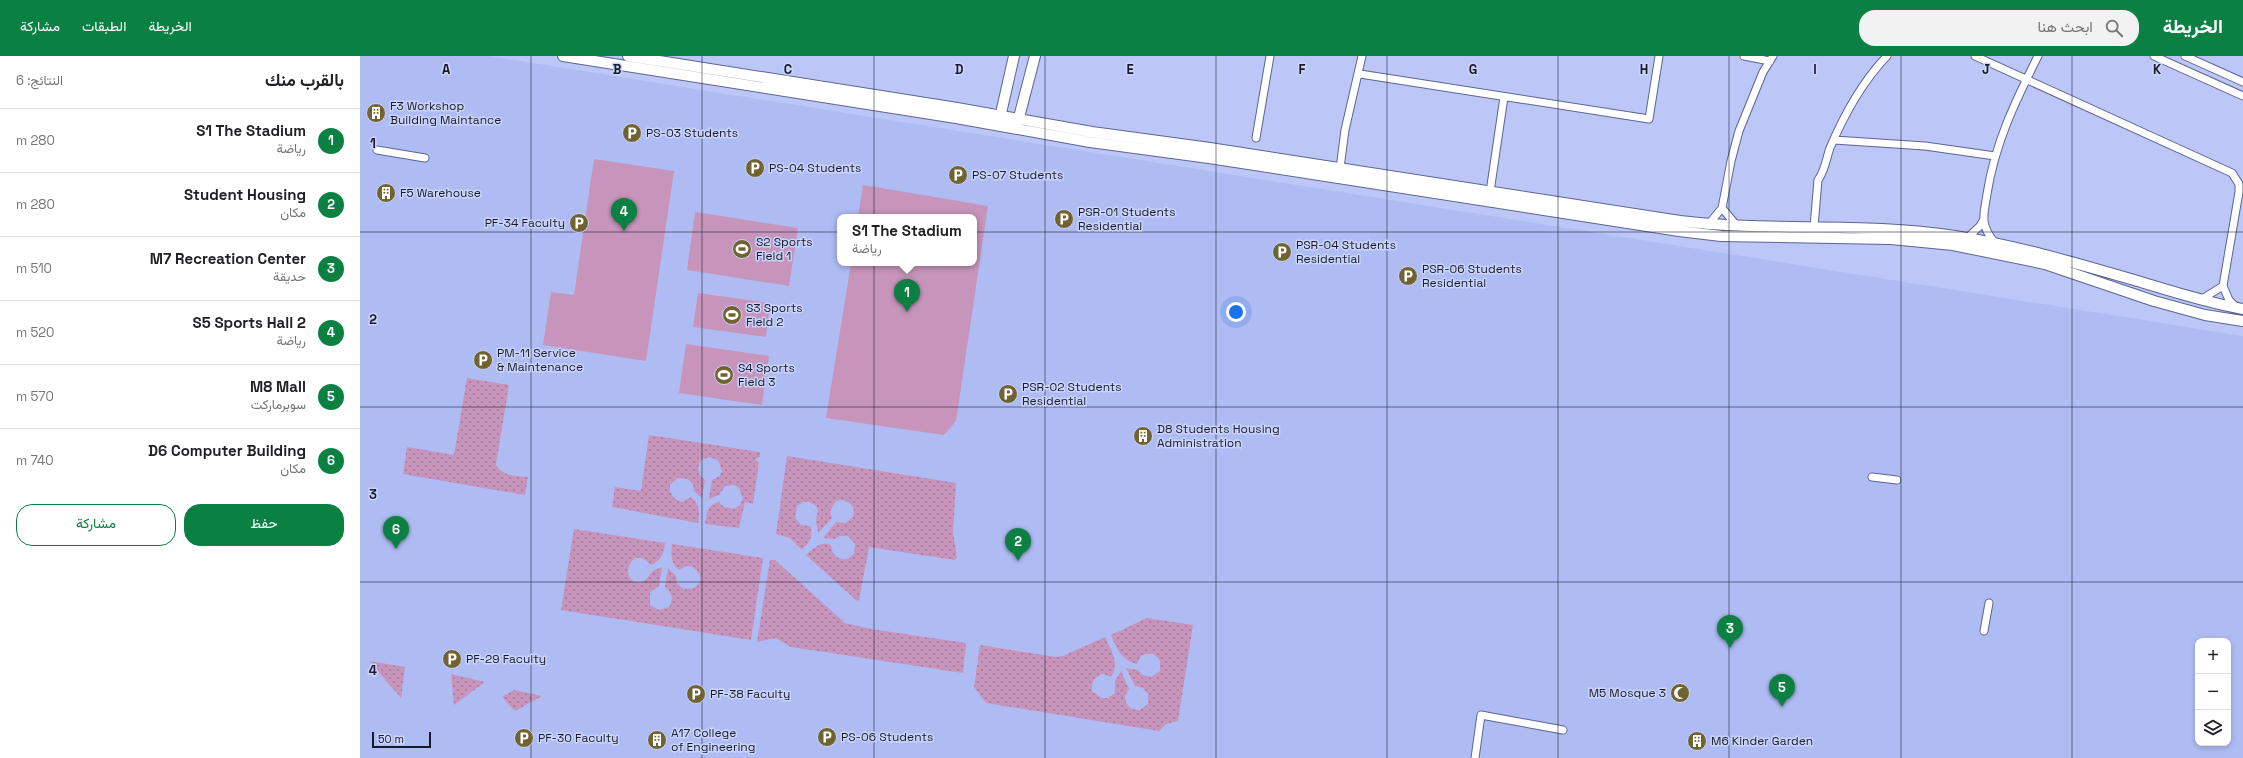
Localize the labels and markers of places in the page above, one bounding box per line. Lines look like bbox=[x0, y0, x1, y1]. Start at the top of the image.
place label: F3 Workshop Building Maintance bbox=[390, 98, 501, 128]
building icon: F3 Workshop Building Maintance bbox=[365, 102, 387, 124]
parking icon: PS-03 Students bbox=[621, 122, 643, 144]
place label: PS-03 Students bbox=[646, 125, 738, 141]
parking icon: PS-04 Students bbox=[744, 157, 766, 179]
place label: PS-04 Students bbox=[769, 160, 861, 176]
parking icon: PS-07 Students bbox=[947, 164, 969, 186]
place label: PS-07 Students bbox=[972, 167, 1063, 183]
building icon: F5 Warehouse bbox=[375, 182, 397, 204]
place label: F5 Warehouse bbox=[400, 185, 481, 201]
pin: 4 bbox=[611, 198, 637, 231]
place label: PSR-01 Students Residential bbox=[1078, 204, 1175, 234]
parking icon: PSR-01 Students Residential bbox=[1053, 208, 1075, 230]
parking icon: PF-34 Faculty bbox=[568, 212, 590, 234]
place label: PF-34 Faculty bbox=[485, 215, 565, 231]
place label: S2 Sports Field 1 bbox=[756, 234, 813, 264]
place label: PSR-04 Students Residential bbox=[1296, 237, 1396, 267]
sports icon: S2 Sports Field 1 bbox=[731, 238, 753, 260]
parking icon: PSR-04 Students Residential bbox=[1271, 241, 1293, 263]
place label: PSR-06 Students Residential bbox=[1422, 261, 1522, 291]
parking icon: PSR-06 Students Residential bbox=[1397, 265, 1419, 287]
pin: 1 bbox=[894, 279, 920, 312]
place label: S3 Sports Field 2 bbox=[746, 300, 803, 330]
sports icon: S3 Sports Field 2 bbox=[721, 304, 743, 326]
place label: PM-11 Service & Maintenance bbox=[497, 345, 583, 375]
parking icon: PM-11 Service & Maintenance bbox=[472, 349, 494, 371]
place label: S4 Sports Field 3 bbox=[738, 360, 795, 390]
sports icon: S4 Sports Field 3 bbox=[713, 364, 735, 386]
place label: PSR-02 Students Residential bbox=[1022, 379, 1122, 409]
parking icon: PSR-02 Students Residential bbox=[997, 383, 1019, 405]
place label: D8 Students Housing Administration bbox=[1157, 421, 1280, 451]
building icon: D8 Students Housing Administration bbox=[1132, 425, 1154, 447]
pin: 6 bbox=[383, 516, 409, 549]
pin: 2 bbox=[1005, 528, 1031, 561]
pin: 3 bbox=[1717, 615, 1743, 648]
parking icon: PF-29 Faculty bbox=[441, 648, 463, 670]
place label: PF-29 Faculty bbox=[466, 651, 546, 667]
pin: 5 bbox=[1769, 674, 1795, 707]
mosque icon: M5 Mosque 3 bbox=[1669, 682, 1691, 704]
parking icon: PF-38 Faculty bbox=[685, 683, 707, 705]
place label: M5 Mosque 3 bbox=[1589, 685, 1666, 701]
place label: PF-38 Faculty bbox=[710, 686, 790, 702]
place label: A17 College of Engineering bbox=[671, 725, 755, 755]
parking icon: PS-06 Students bbox=[816, 726, 838, 748]
parking icon: PF-30 Faculty bbox=[513, 727, 535, 749]
building icon: A17 College of Engineering bbox=[646, 729, 668, 751]
place label: PS-06 Students bbox=[841, 729, 933, 745]
place label: PF-30 Faculty bbox=[538, 730, 619, 746]
building icon: M6 Kinder Garden bbox=[1686, 730, 1708, 752]
place label: M6 Kinder Garden bbox=[1711, 733, 1813, 749]

